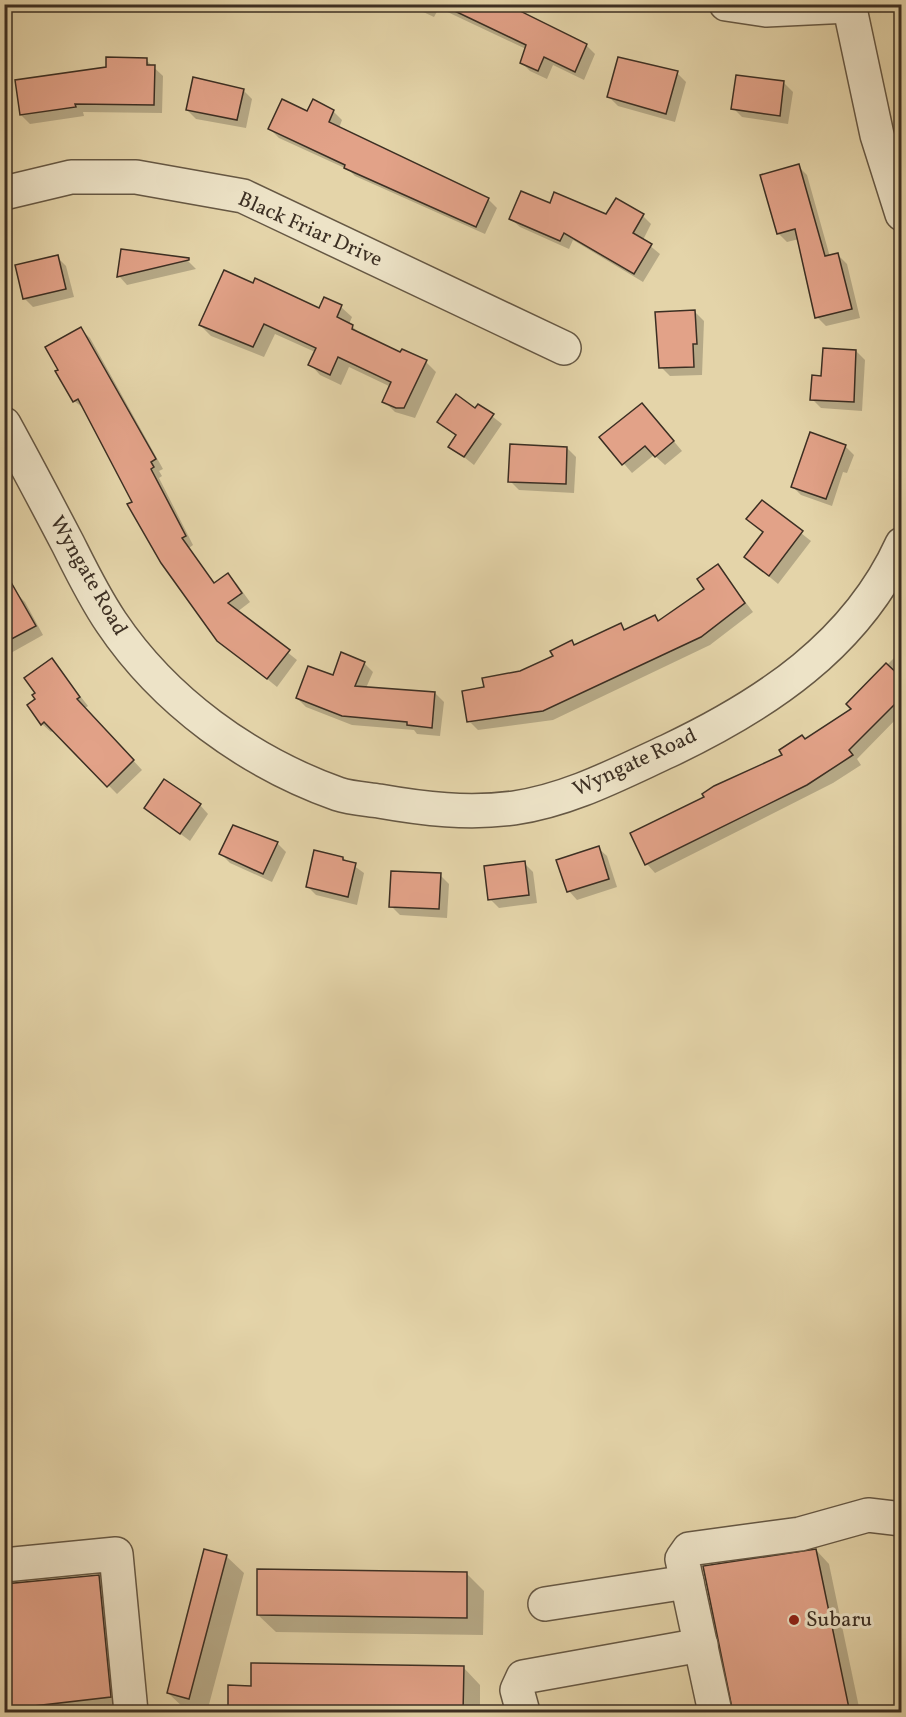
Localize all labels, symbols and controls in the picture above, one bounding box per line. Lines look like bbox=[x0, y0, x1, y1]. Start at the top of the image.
street label: Black Friar Drive bbox=[233, 185, 387, 275]
street label: Wyngate Road bbox=[42, 511, 134, 641]
street label: Wyngate Road bbox=[568, 722, 702, 804]
place label: Subaru bbox=[806, 1606, 872, 1635]
marker: Subaru bbox=[787, 1613, 801, 1627]

